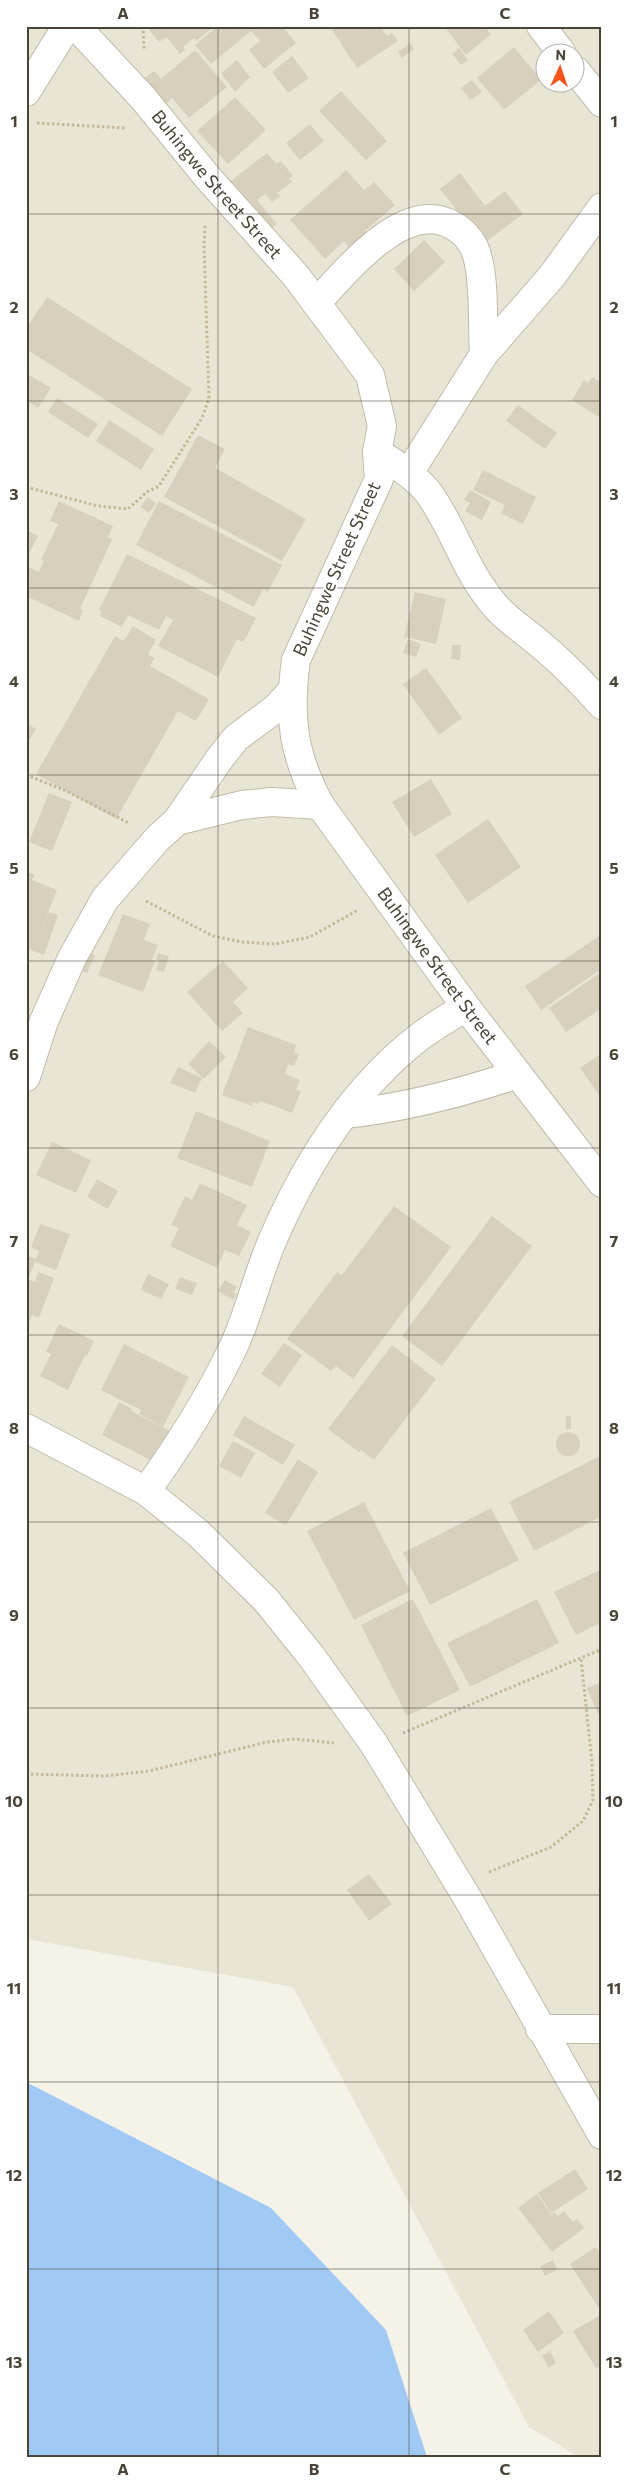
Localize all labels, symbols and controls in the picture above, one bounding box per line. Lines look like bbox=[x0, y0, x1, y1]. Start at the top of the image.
text: A bbox=[117, 3, 129, 22]
text: B bbox=[309, 3, 320, 22]
text: C bbox=[500, 3, 511, 22]
north arrow bbox=[536, 42, 586, 92]
text: N bbox=[555, 46, 566, 63]
street label: Buhingwe Street Street bbox=[147, 105, 287, 263]
text: 1 bbox=[10, 111, 18, 130]
text: 1 bbox=[610, 111, 618, 130]
text: 2 bbox=[9, 297, 19, 316]
text: 2 bbox=[609, 297, 619, 316]
street label: Buhingwe Street Street bbox=[288, 478, 385, 659]
text: 3 bbox=[9, 484, 19, 503]
text: 3 bbox=[609, 484, 619, 503]
text: 4 bbox=[9, 671, 19, 690]
text: 4 bbox=[609, 671, 619, 690]
text: 5 bbox=[9, 858, 19, 877]
text: 5 bbox=[609, 858, 619, 877]
street label: Buhingwe Street Street bbox=[373, 883, 503, 1048]
text: 6 bbox=[9, 1044, 19, 1063]
text: 6 bbox=[609, 1044, 619, 1063]
text: 7 bbox=[10, 1231, 19, 1250]
text: 7 bbox=[610, 1231, 619, 1250]
text: 8 bbox=[9, 1418, 19, 1437]
text: 8 bbox=[609, 1418, 619, 1437]
text: 9 bbox=[9, 1605, 19, 1624]
text: 9 bbox=[609, 1605, 619, 1624]
text: 10 bbox=[5, 1791, 23, 1810]
text: 10 bbox=[605, 1791, 623, 1810]
text: 11 bbox=[7, 1978, 21, 1997]
text: 11 bbox=[607, 1978, 621, 1997]
text: 12 bbox=[6, 2165, 22, 2184]
text: 12 bbox=[606, 2165, 622, 2184]
text: 13 bbox=[6, 2352, 22, 2371]
text: 13 bbox=[606, 2352, 622, 2371]
text: A bbox=[117, 2459, 129, 2478]
text: B bbox=[309, 2459, 320, 2478]
text: C bbox=[500, 2459, 511, 2478]

